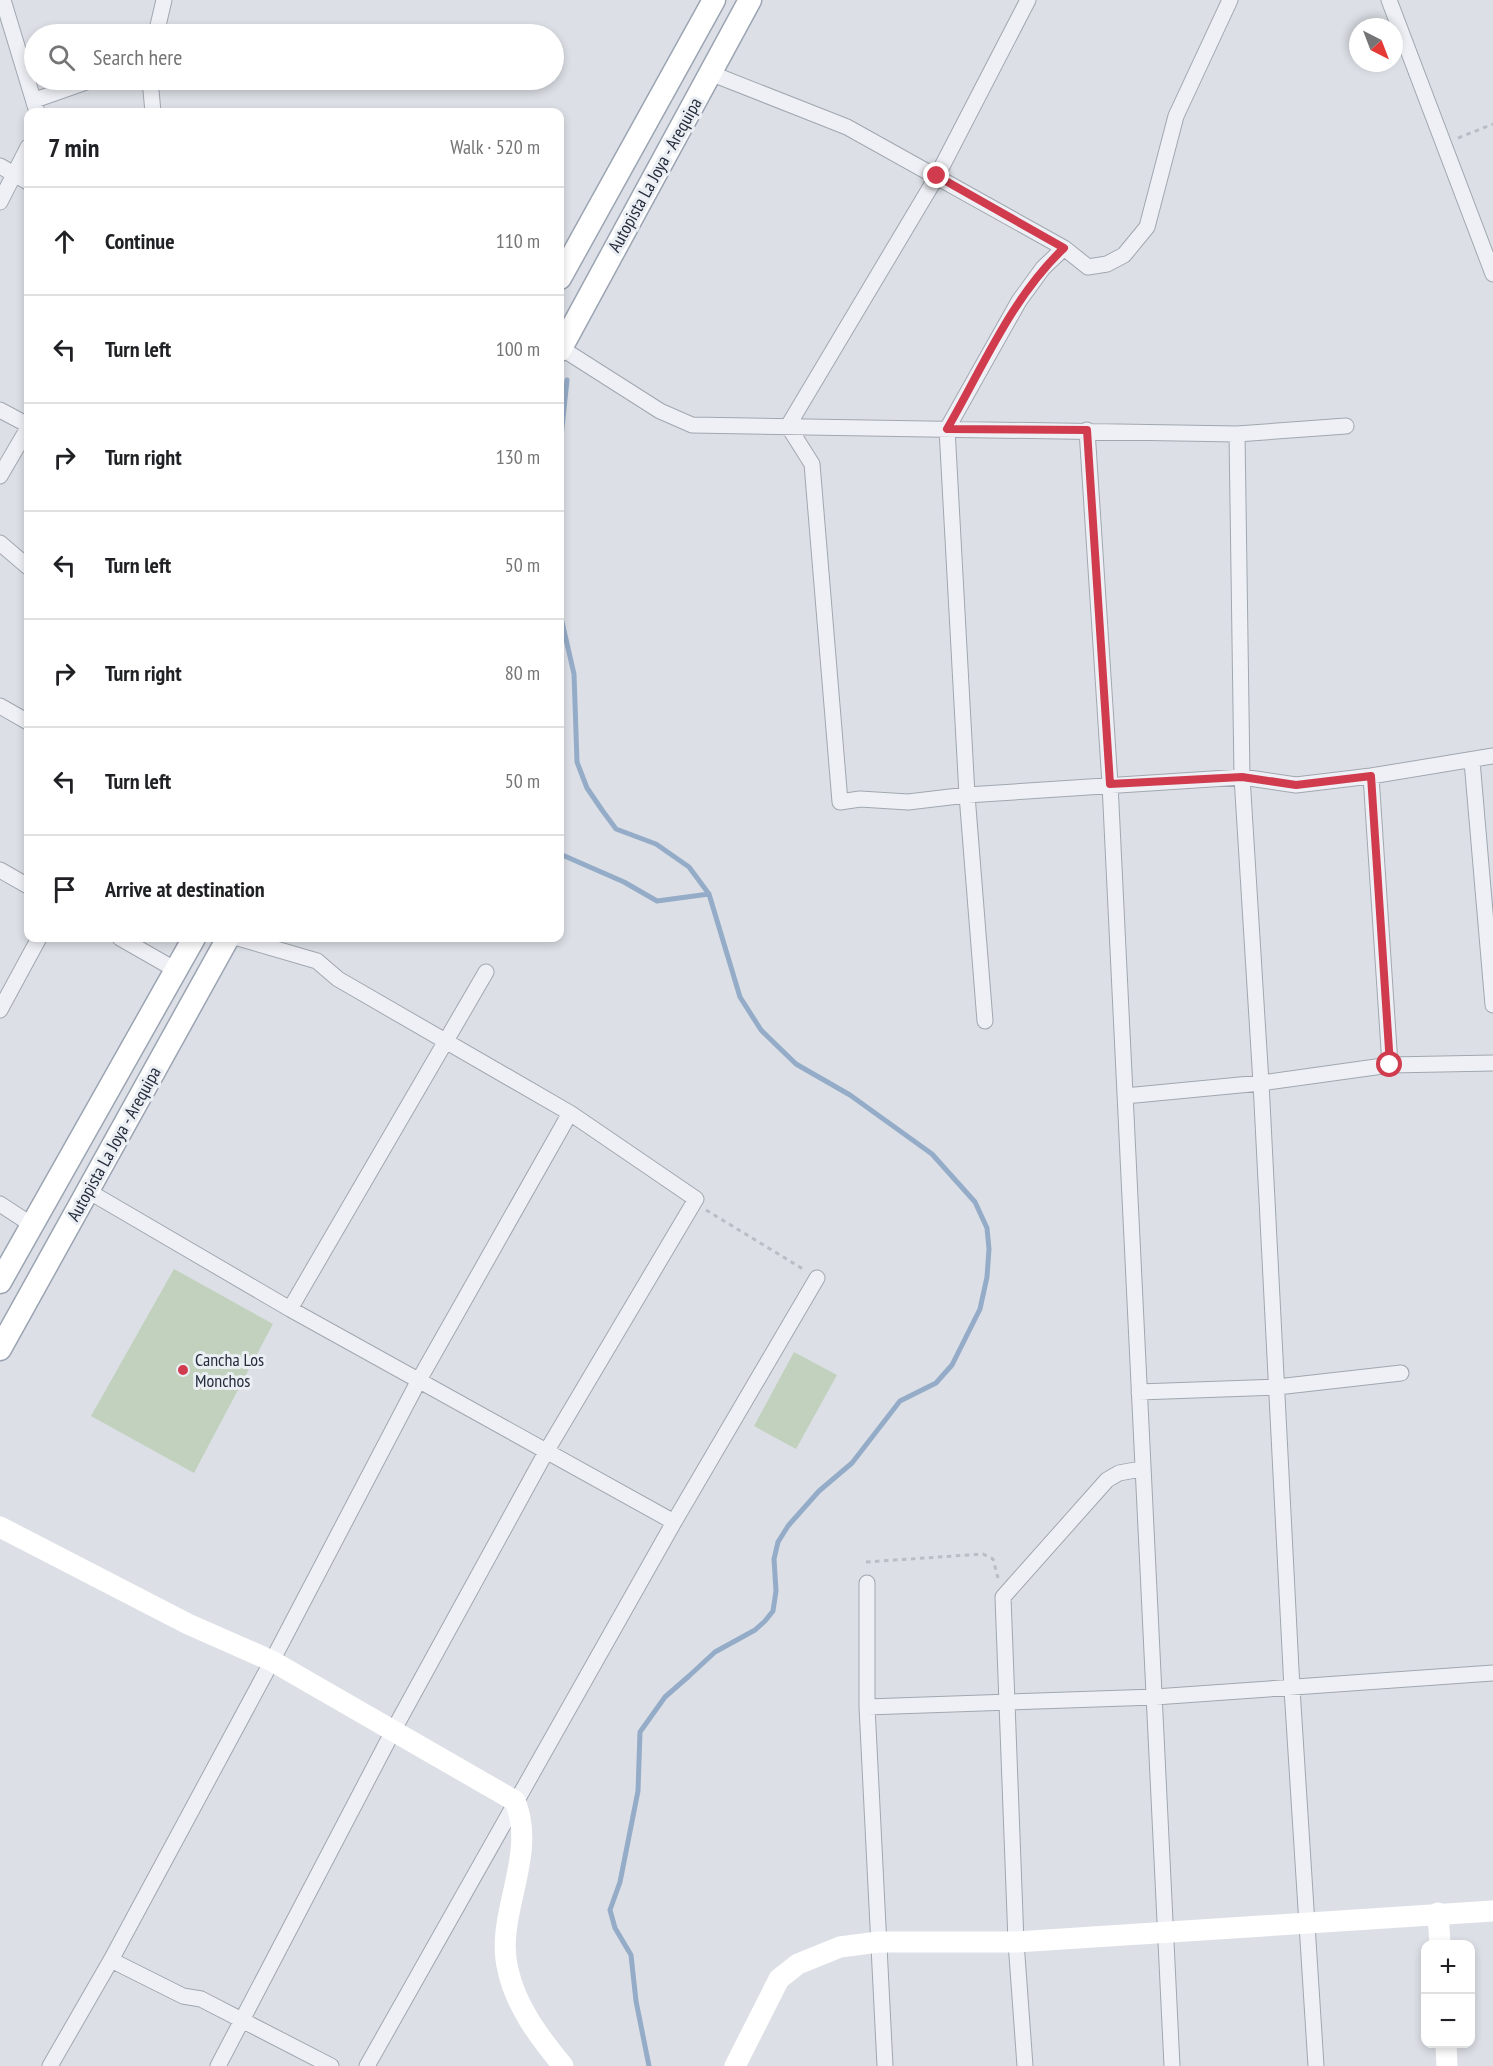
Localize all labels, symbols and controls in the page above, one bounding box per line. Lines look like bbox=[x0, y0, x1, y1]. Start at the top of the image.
north arrow bbox=[1349, 18, 1403, 72]
search box bbox=[24, 24, 564, 90]
icon: search bbox=[45, 41, 78, 74]
text: Search here bbox=[93, 43, 182, 71]
street label: Autopista La Joya - Arequipa bbox=[603, 93, 707, 256]
text: 7 min bbox=[48, 131, 99, 164]
text: Walk · 520 m bbox=[450, 134, 540, 160]
route end bbox=[923, 162, 949, 188]
icon: ahead bbox=[48, 225, 81, 258]
text: Continue bbox=[105, 227, 175, 255]
text: 110 m bbox=[496, 228, 540, 254]
icon: left bbox=[48, 333, 81, 366]
text: Turn left bbox=[105, 335, 171, 363]
text: 100 m bbox=[496, 336, 540, 362]
icon: right bbox=[48, 441, 81, 474]
text: Turn right bbox=[105, 443, 182, 471]
text: 130 m bbox=[496, 444, 540, 470]
icon: left bbox=[48, 549, 81, 582]
text: Turn left bbox=[105, 551, 171, 579]
text: 50 m bbox=[505, 552, 540, 578]
icon: right bbox=[48, 657, 81, 690]
text: Turn right bbox=[105, 659, 182, 687]
text: 80 m bbox=[505, 660, 540, 686]
icon: left bbox=[48, 765, 81, 798]
text: Turn left bbox=[105, 767, 171, 795]
text: 50 m bbox=[505, 768, 540, 794]
icon: arrive bbox=[48, 873, 81, 906]
text: Arrive at destination bbox=[105, 875, 265, 903]
route start bbox=[1376, 1051, 1402, 1077]
street label: Autopista La Joya - Arequipa bbox=[62, 1062, 166, 1225]
place label: Cancha Los Monchos bbox=[195, 1348, 264, 1392]
marker: Cancha Los Monchos bbox=[176, 1363, 190, 1377]
map controls bbox=[1421, 1940, 1475, 2048]
button: + bbox=[1421, 1940, 1475, 1994]
button: − bbox=[1421, 1994, 1475, 2048]

